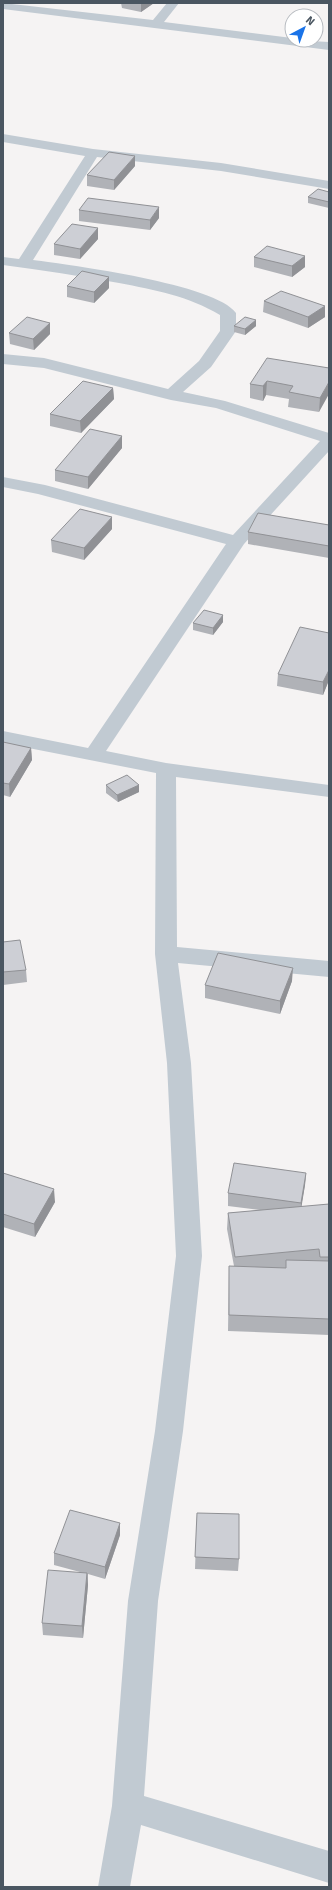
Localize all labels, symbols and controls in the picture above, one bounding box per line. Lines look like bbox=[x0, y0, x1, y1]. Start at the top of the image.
north arrow bbox=[284, 8, 324, 48]
text: N bbox=[303, 13, 317, 28]

